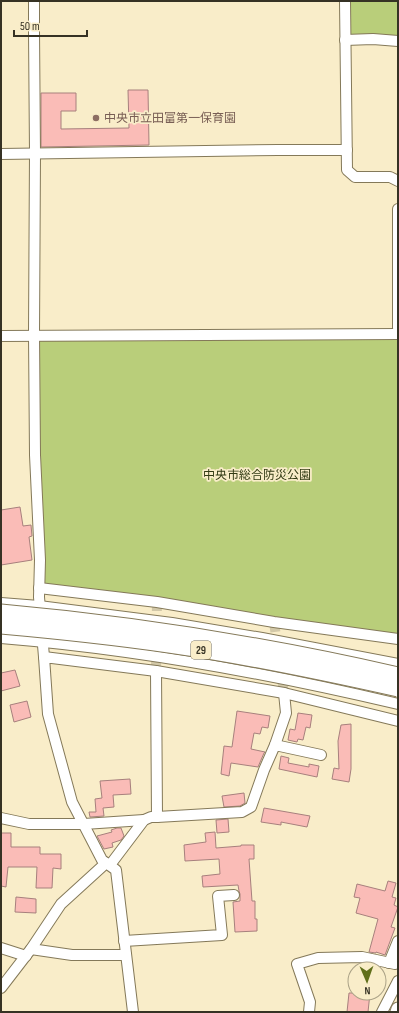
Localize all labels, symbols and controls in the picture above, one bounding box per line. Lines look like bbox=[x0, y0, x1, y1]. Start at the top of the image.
scale bar bbox=[14, 12, 87, 38]
text: 50 m bbox=[20, 19, 40, 34]
place label: 中央市立田富第一保育園 bbox=[104, 111, 236, 126]
marker: 中央市立田富第一保育園 bbox=[91, 113, 101, 123]
park label: 中央市総合防災公園 bbox=[203, 468, 311, 483]
road number: 29 bbox=[191, 641, 211, 659]
north arrow bbox=[347, 961, 387, 1001]
text: N bbox=[364, 984, 370, 997]

